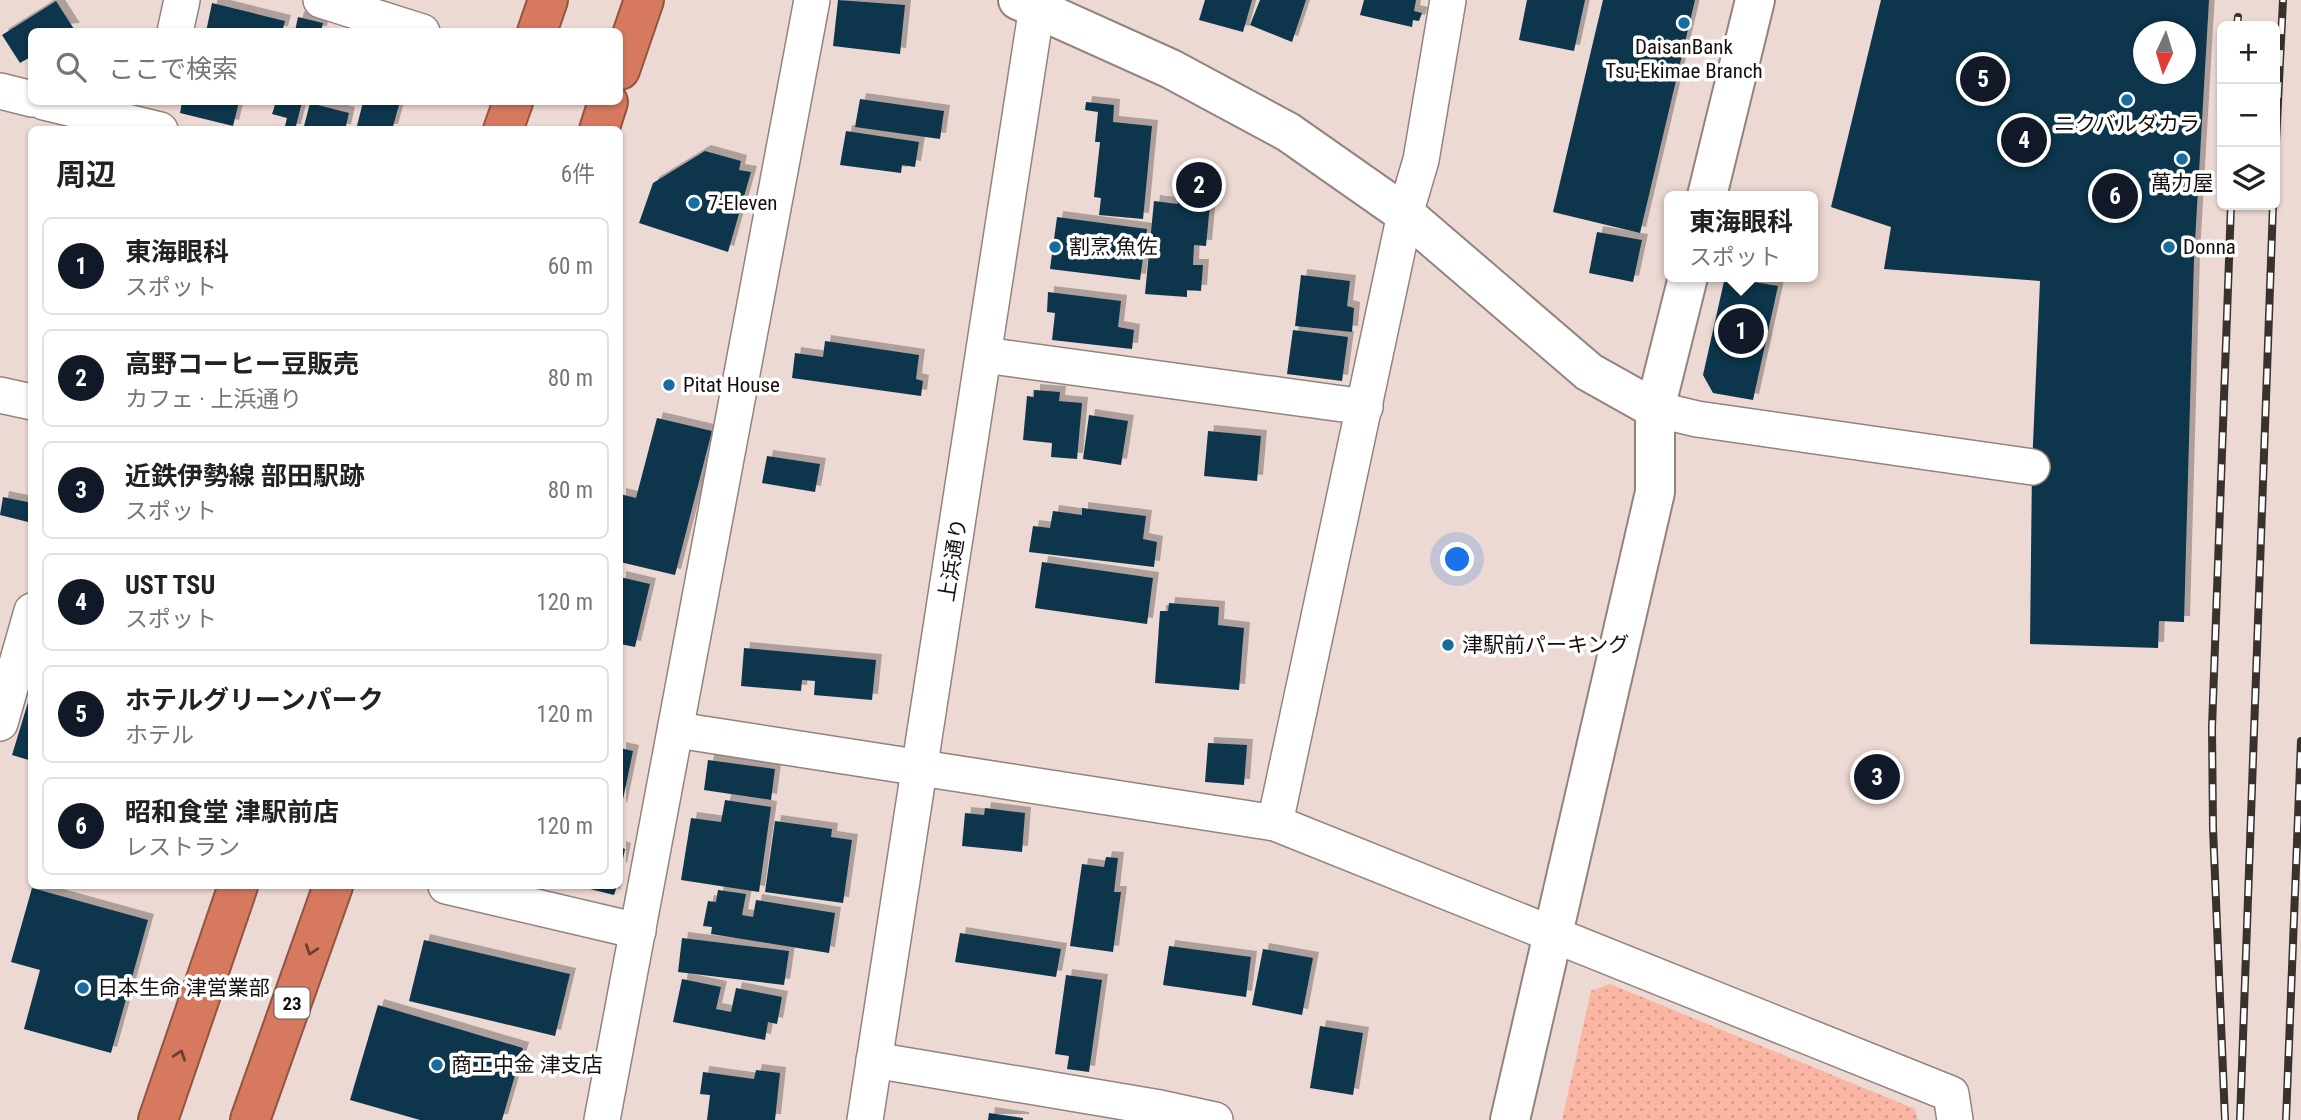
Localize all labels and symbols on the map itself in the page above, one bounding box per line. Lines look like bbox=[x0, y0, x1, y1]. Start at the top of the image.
marker: DaisanBank Tsu-Ekimae Branch bbox=[1676, 15, 1692, 31]
north arrow bbox=[2133, 21, 2196, 84]
place label: DaisanBank Tsu-Ekimae Branch bbox=[1605, 35, 1763, 83]
pin: 5 bbox=[1960, 53, 2006, 105]
marker: ニクバルダカラ bbox=[2119, 92, 2135, 108]
place label: ニクバルダカラ bbox=[2054, 112, 2200, 136]
pin: 4 bbox=[2001, 114, 2047, 166]
marker: 萬力屋 bbox=[2174, 151, 2190, 167]
pin: 2 bbox=[1176, 159, 1222, 211]
pin: 6 bbox=[2092, 170, 2138, 222]
place label: 萬力屋 bbox=[2151, 171, 2214, 195]
place label: 7-Eleven bbox=[708, 191, 777, 215]
marker: 7-Eleven bbox=[686, 195, 702, 211]
place label: 割烹 魚佐 bbox=[1069, 235, 1158, 259]
place label: Donna bbox=[2183, 235, 2236, 259]
marker: 割烹 魚佐 bbox=[1047, 239, 1063, 255]
marker: Donna bbox=[2161, 239, 2177, 255]
pin: 1 bbox=[1718, 305, 1764, 357]
place label: Pitat House bbox=[683, 373, 780, 397]
marker: Pitat House bbox=[661, 377, 677, 393]
street label: 上浜通り bbox=[935, 517, 971, 603]
your location bbox=[1440, 542, 1474, 576]
place label: 津駅前パーキング bbox=[1462, 633, 1629, 657]
marker: 津駅前パーキング bbox=[1440, 637, 1456, 653]
pin: 3 bbox=[1854, 751, 1900, 803]
one-way arrow bbox=[305, 943, 319, 955]
place label: 日本生命 津営業部 bbox=[97, 976, 270, 1000]
marker: 日本生命 津営業部 bbox=[75, 980, 91, 996]
road number: 23 bbox=[274, 987, 310, 1018]
one-way arrow bbox=[172, 1050, 186, 1062]
place label: 商工中金 津支店 bbox=[451, 1053, 603, 1077]
marker: 商工中金 津支店 bbox=[429, 1057, 445, 1073]

